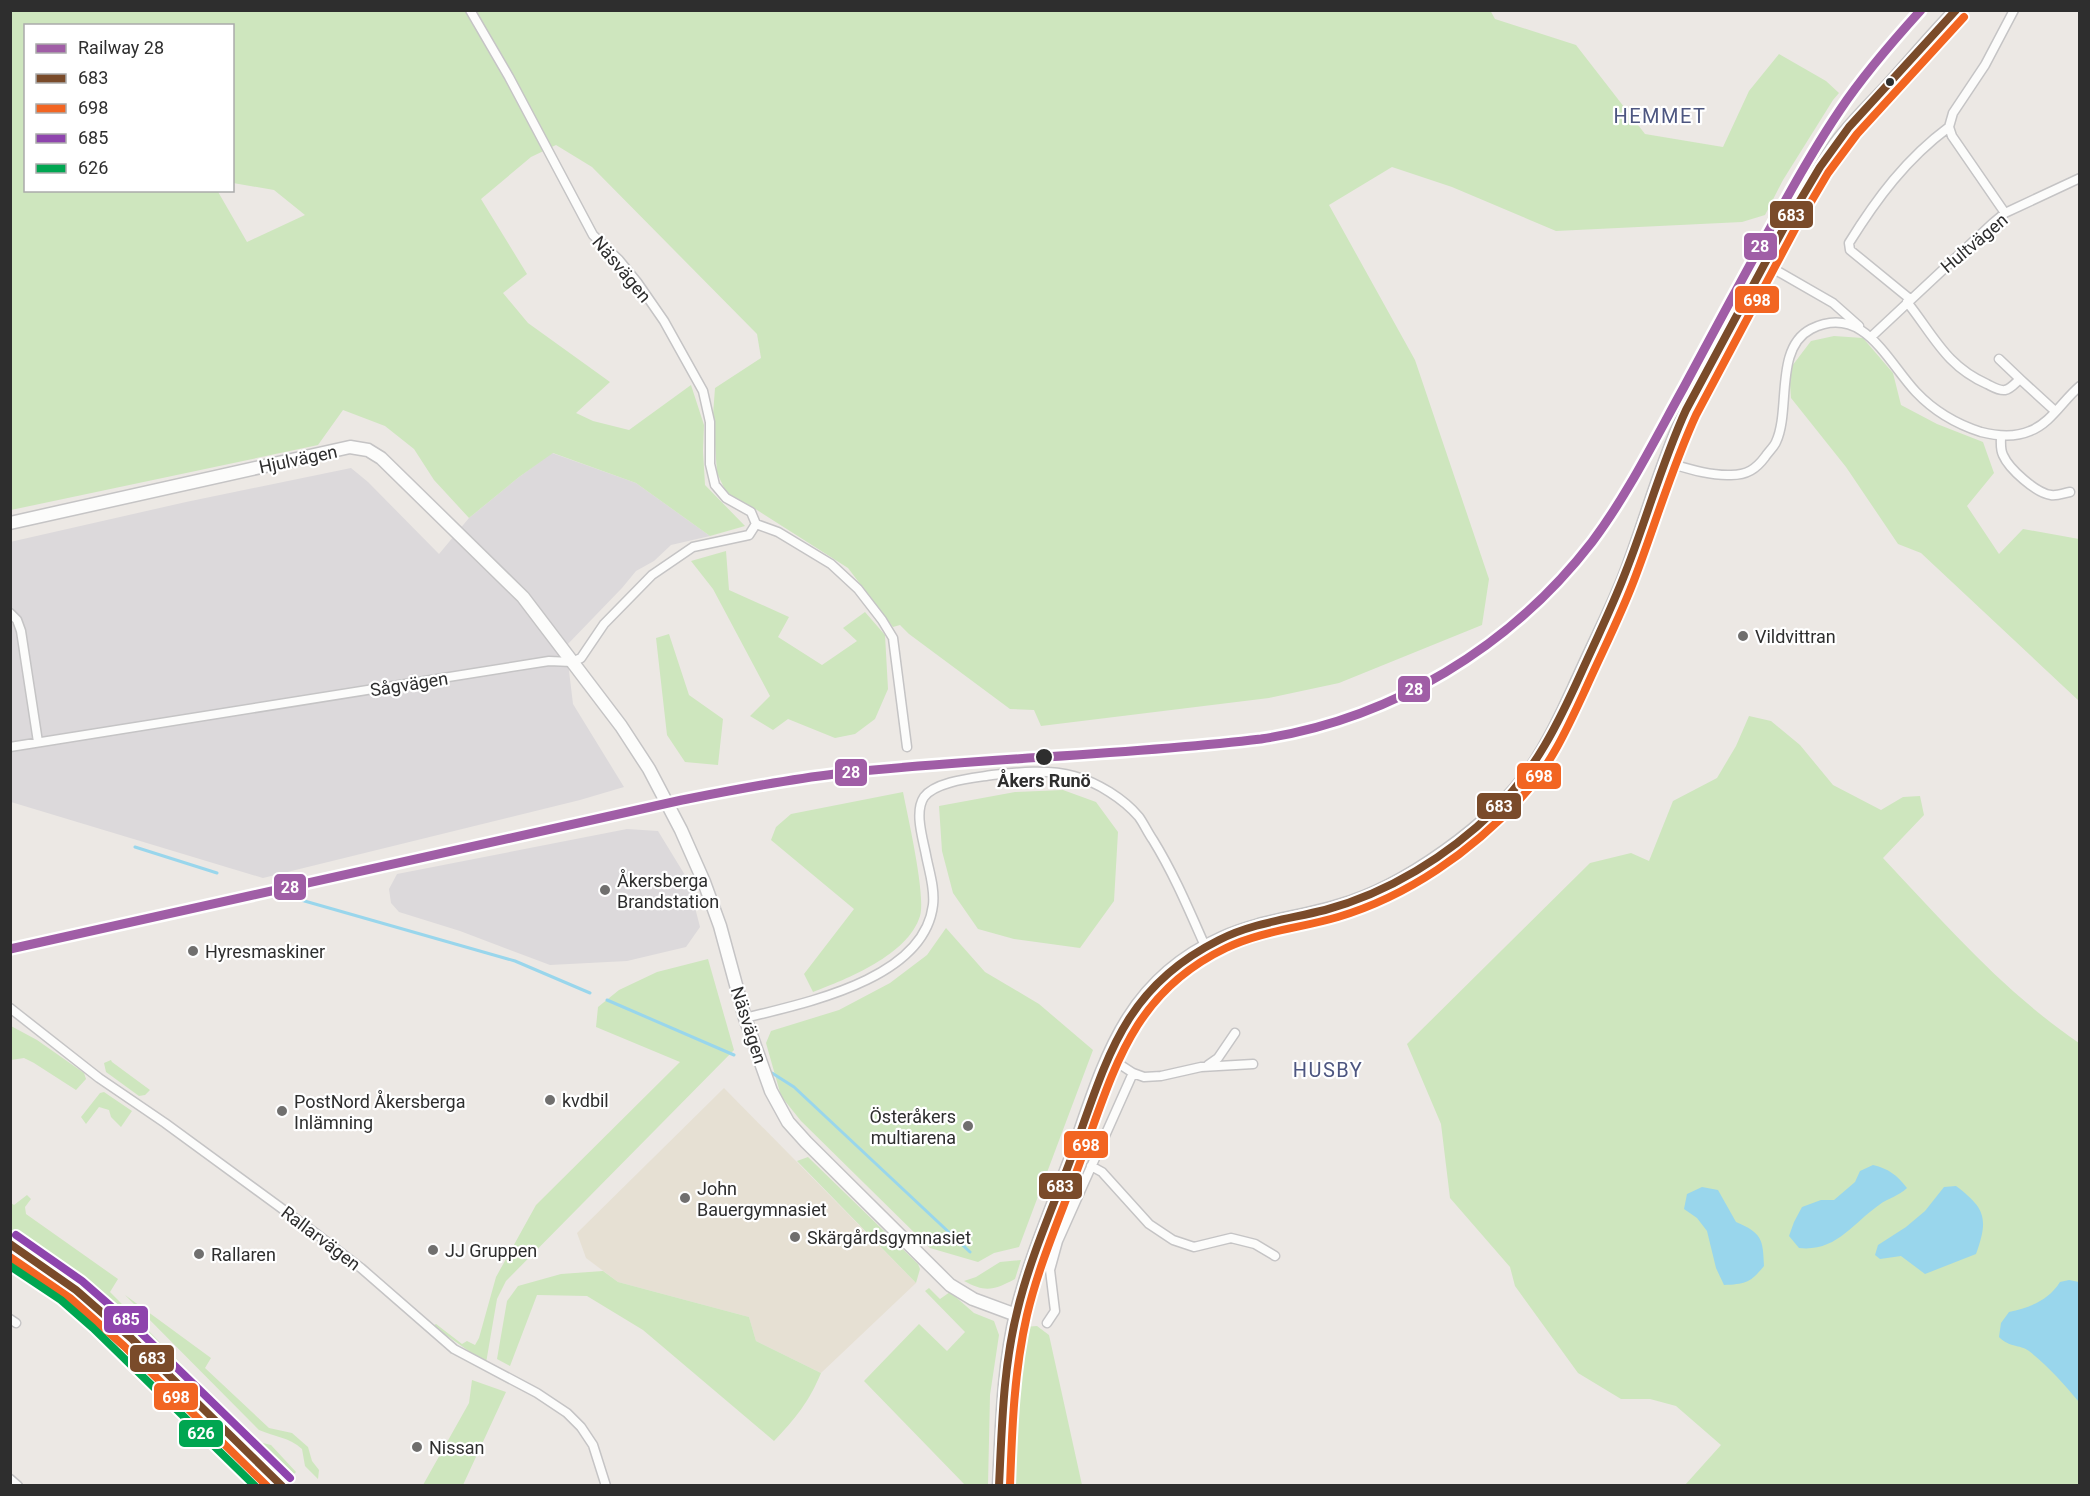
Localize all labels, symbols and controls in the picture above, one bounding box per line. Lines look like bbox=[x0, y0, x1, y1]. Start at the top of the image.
legend bbox=[24, 24, 234, 192]
text: Railway 28 bbox=[78, 37, 164, 58]
text: 683 bbox=[78, 67, 108, 88]
unlabelled marker bbox=[1884, 76, 1896, 88]
text: 698 bbox=[78, 97, 108, 118]
district label: HEMMET bbox=[1613, 104, 1707, 128]
text: 685 bbox=[78, 127, 108, 148]
text: 626 bbox=[78, 157, 108, 178]
line badge: 683 bbox=[1769, 200, 1814, 229]
text: 683 bbox=[1777, 206, 1805, 225]
street label: Hultvägen bbox=[1936, 209, 2012, 277]
street label: Näsvägen bbox=[588, 232, 656, 306]
line badge: 28 bbox=[1743, 232, 1778, 261]
text: 28 bbox=[1751, 237, 1769, 256]
line badge: 698 bbox=[1734, 285, 1780, 314]
text: 698 bbox=[1743, 291, 1771, 310]
street label: Hjulvägen bbox=[257, 440, 339, 478]
place label: Vildvittran bbox=[1755, 626, 1836, 647]
marker: Vildvittran bbox=[1736, 629, 1750, 643]
street label: Sågvägen bbox=[369, 667, 449, 701]
line badge: 28 bbox=[1397, 675, 1431, 703]
text: 28 bbox=[1405, 680, 1423, 699]
marker: Åkers Runö bbox=[1034, 747, 1054, 767]
line badge: 28 bbox=[834, 758, 868, 787]
line badge: 698 bbox=[1516, 762, 1562, 790]
text: 28 bbox=[842, 763, 860, 782]
text: 698 bbox=[1525, 767, 1553, 786]
place label: Åkers Runö bbox=[997, 769, 1091, 791]
line badge: 683 bbox=[1476, 792, 1522, 820]
text: 683 bbox=[1485, 797, 1513, 816]
place label: Åkersberga Brandstation bbox=[617, 869, 719, 912]
line badge: 28 bbox=[273, 873, 307, 901]
text: 28 bbox=[281, 878, 299, 897]
marker: Åkersberga Brandstation bbox=[598, 883, 612, 897]
place label: Hyresmaskiner bbox=[205, 941, 325, 962]
marker: Hyresmaskiner bbox=[186, 944, 200, 958]
street label: Näsvägen bbox=[727, 984, 771, 1066]
district label: HUSBY bbox=[1293, 1058, 1363, 1082]
place label: PostNord Åkersberga Inlämning bbox=[294, 1090, 465, 1133]
place label: kvdbil bbox=[562, 1090, 609, 1111]
marker: kvdbil bbox=[543, 1093, 557, 1107]
marker: PostNord Åkersberga Inlämning bbox=[275, 1104, 289, 1118]
place label: Österåkers multiarena bbox=[869, 1106, 956, 1148]
marker: Österåkers multiarena bbox=[961, 1119, 975, 1133]
line badge: 698 bbox=[1063, 1130, 1109, 1159]
text: 698 bbox=[1072, 1136, 1100, 1155]
line badge: 683 bbox=[1038, 1172, 1083, 1200]
text: 683 bbox=[1046, 1177, 1074, 1196]
place label: John Bauergymnasiet bbox=[697, 1178, 827, 1220]
marker: John Bauergymnasiet bbox=[678, 1191, 692, 1205]
street label: Rallarvägen bbox=[277, 1201, 365, 1275]
place label: Skärgårdsgymnasiet bbox=[807, 1227, 971, 1248]
marker: Skärgårdsgymnasiet bbox=[788, 1230, 802, 1244]
place label: JJ Gruppen bbox=[445, 1240, 537, 1261]
marker: JJ Gruppen bbox=[426, 1243, 440, 1257]
place label: Rallaren bbox=[211, 1244, 276, 1265]
marker: Rallaren bbox=[192, 1247, 206, 1261]
line badge: 685 bbox=[103, 1305, 149, 1334]
text: 685 bbox=[112, 1310, 140, 1329]
line badge: 683 bbox=[129, 1344, 175, 1373]
text: 683 bbox=[138, 1349, 166, 1368]
line badge: 698 bbox=[153, 1382, 199, 1411]
text: 698 bbox=[162, 1388, 190, 1407]
line badge: 626 bbox=[178, 1419, 224, 1448]
text: 626 bbox=[187, 1424, 215, 1443]
place label: Nissan bbox=[429, 1437, 485, 1458]
marker: Nissan bbox=[410, 1440, 424, 1454]

